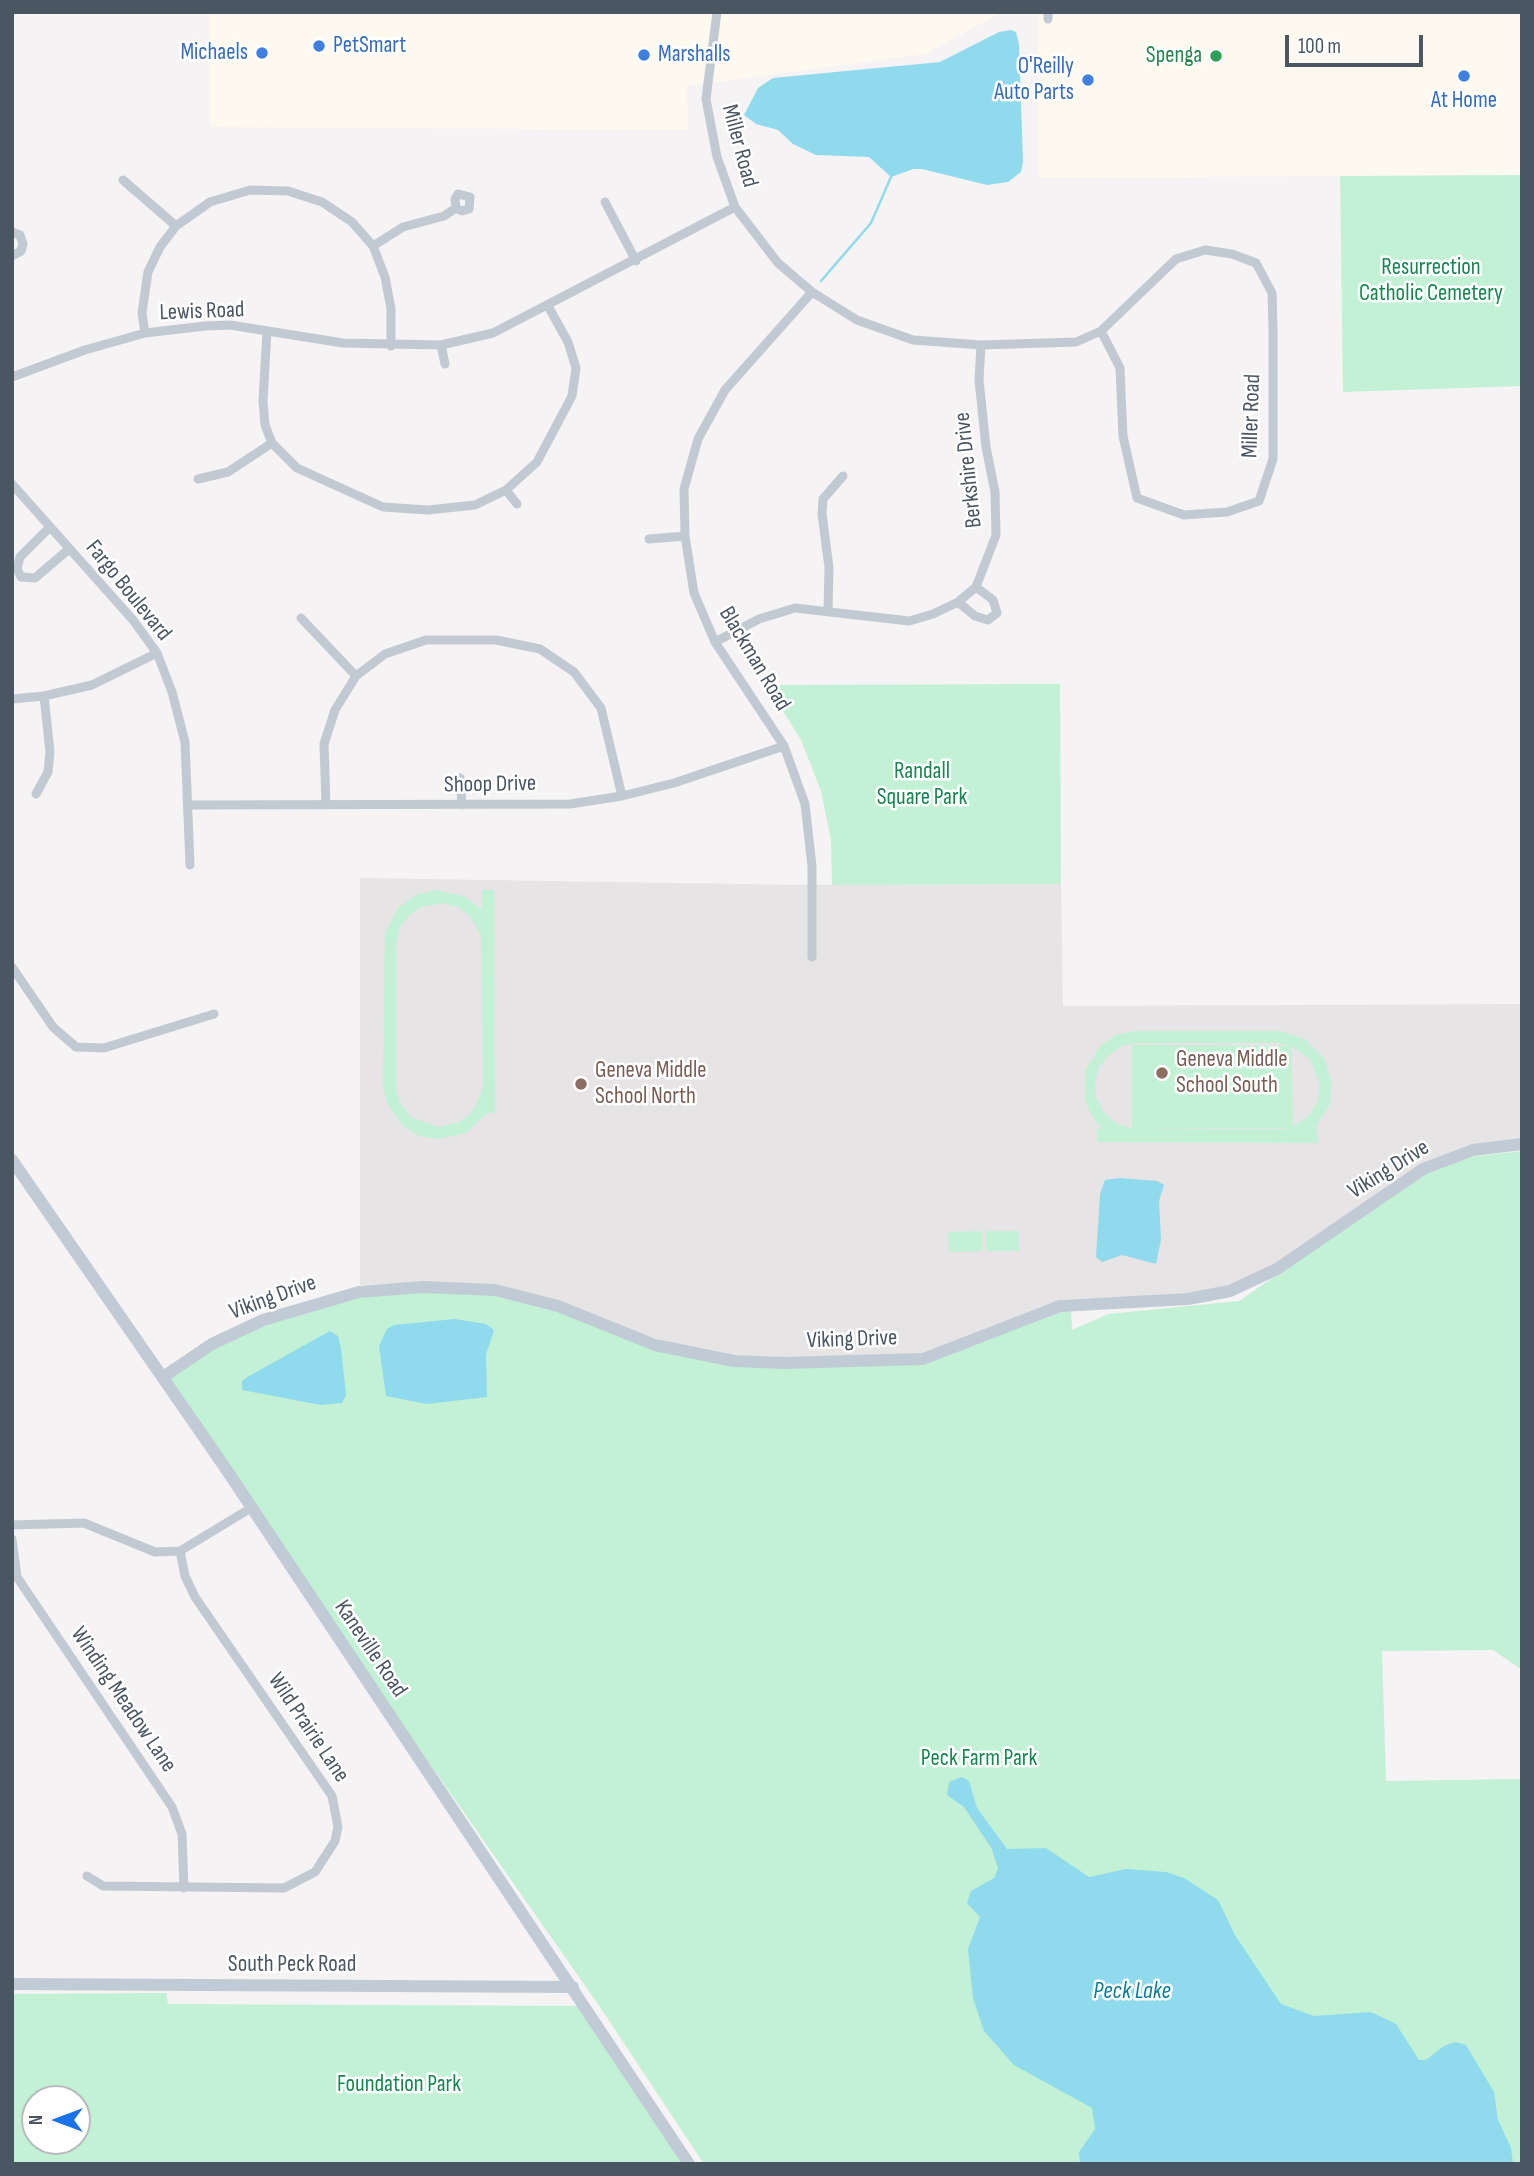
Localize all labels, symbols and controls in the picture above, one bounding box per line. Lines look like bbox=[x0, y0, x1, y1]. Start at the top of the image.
scale bar bbox=[1289, 21, 1427, 65]
place label: PetSmart bbox=[333, 32, 406, 60]
text: 100 m bbox=[1298, 34, 1341, 59]
marker: PetSmart bbox=[311, 38, 327, 54]
place label: Michaels bbox=[180, 39, 248, 67]
place label: Marshalls bbox=[658, 41, 731, 69]
place label: Spenga bbox=[1146, 42, 1202, 70]
marker: Michaels bbox=[254, 45, 270, 61]
marker: Marshalls bbox=[636, 47, 652, 63]
marker: Spenga bbox=[1208, 48, 1224, 64]
place label: O'Reilly Auto Parts bbox=[994, 53, 1074, 107]
marker: At Home bbox=[1456, 68, 1472, 84]
marker: O'Reilly Auto Parts bbox=[1080, 72, 1096, 88]
place label: At Home bbox=[1431, 87, 1497, 115]
street label: Miller Road bbox=[715, 102, 763, 190]
park label: Resurrection Catholic Cemetery bbox=[1359, 254, 1503, 308]
street label: Lewis Road bbox=[159, 297, 245, 327]
street label: Miller Road bbox=[1237, 373, 1267, 459]
street label: Berkshire Drive bbox=[949, 411, 989, 529]
street label: Fargo Boulevard bbox=[79, 535, 177, 647]
street label: Blackman Road bbox=[712, 602, 796, 716]
park label: Randall Square Park bbox=[877, 758, 967, 812]
street label: Shoop Drive bbox=[444, 770, 536, 800]
place label: Geneva Middle School South bbox=[1176, 1046, 1287, 1100]
place label: Geneva Middle School North bbox=[595, 1057, 706, 1111]
marker: Geneva Middle School South bbox=[1154, 1065, 1170, 1081]
marker: Geneva Middle School North bbox=[573, 1076, 589, 1092]
street label: Viking Drive bbox=[1343, 1134, 1435, 1206]
street label: Viking Drive bbox=[226, 1270, 320, 1326]
street label: Viking Drive bbox=[806, 1325, 898, 1355]
street label: Kaneville Road bbox=[328, 1595, 412, 1703]
street label: Winding Meadow Lane bbox=[64, 1622, 182, 1778]
street label: Wild Prairie Lane bbox=[261, 1668, 355, 1788]
park label: Peck Farm Park bbox=[921, 1745, 1037, 1773]
street label: South Peck Road bbox=[228, 1951, 356, 1979]
water label: Peck Lake bbox=[1093, 1978, 1171, 2006]
park label: Foundation Park bbox=[337, 2071, 461, 2099]
north arrow bbox=[21, 2085, 91, 2155]
text: N bbox=[25, 2115, 48, 2125]

